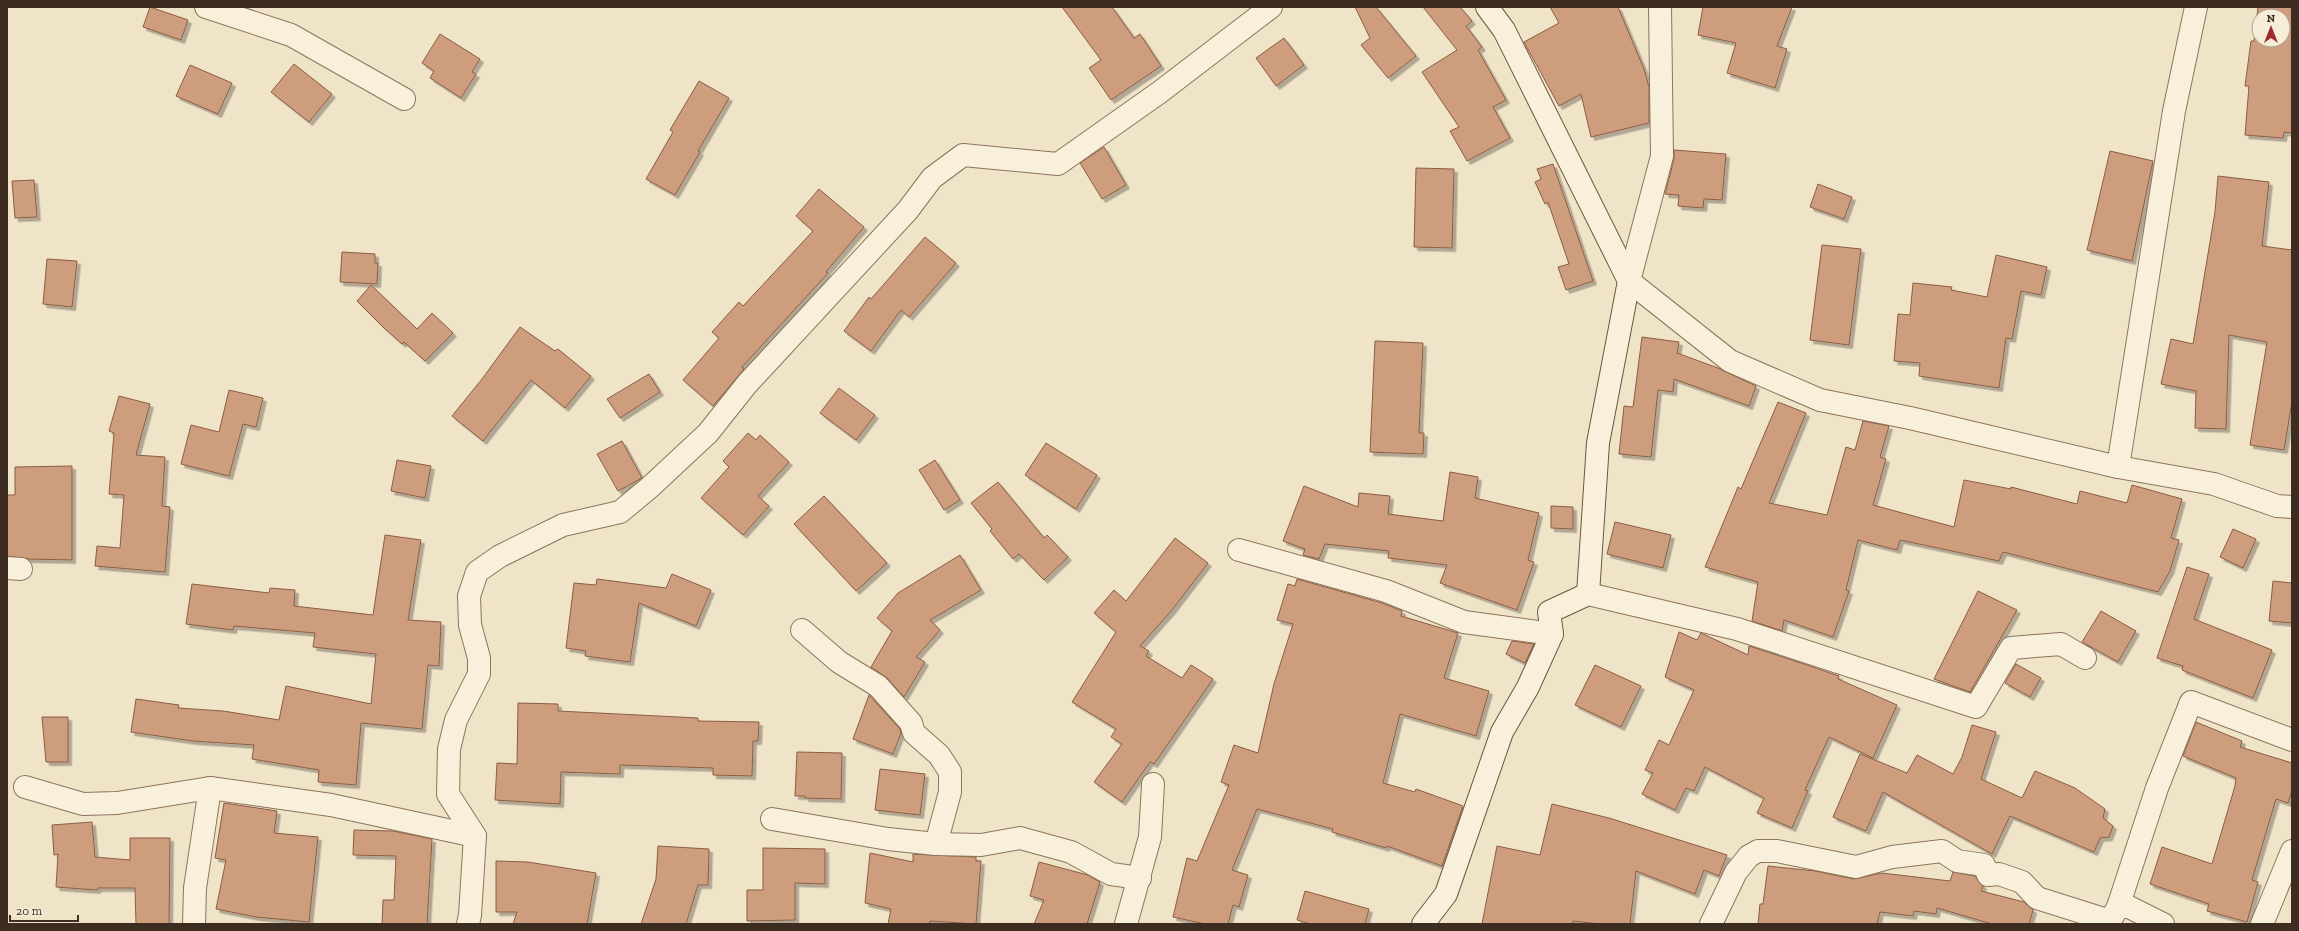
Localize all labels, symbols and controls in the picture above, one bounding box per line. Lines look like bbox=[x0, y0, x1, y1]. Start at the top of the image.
north arrow bbox=[2251, 8, 2291, 48]
text: N bbox=[2267, 12, 2276, 25]
scale bar bbox=[10, 897, 78, 923]
text: 20 m bbox=[16, 904, 43, 918]

